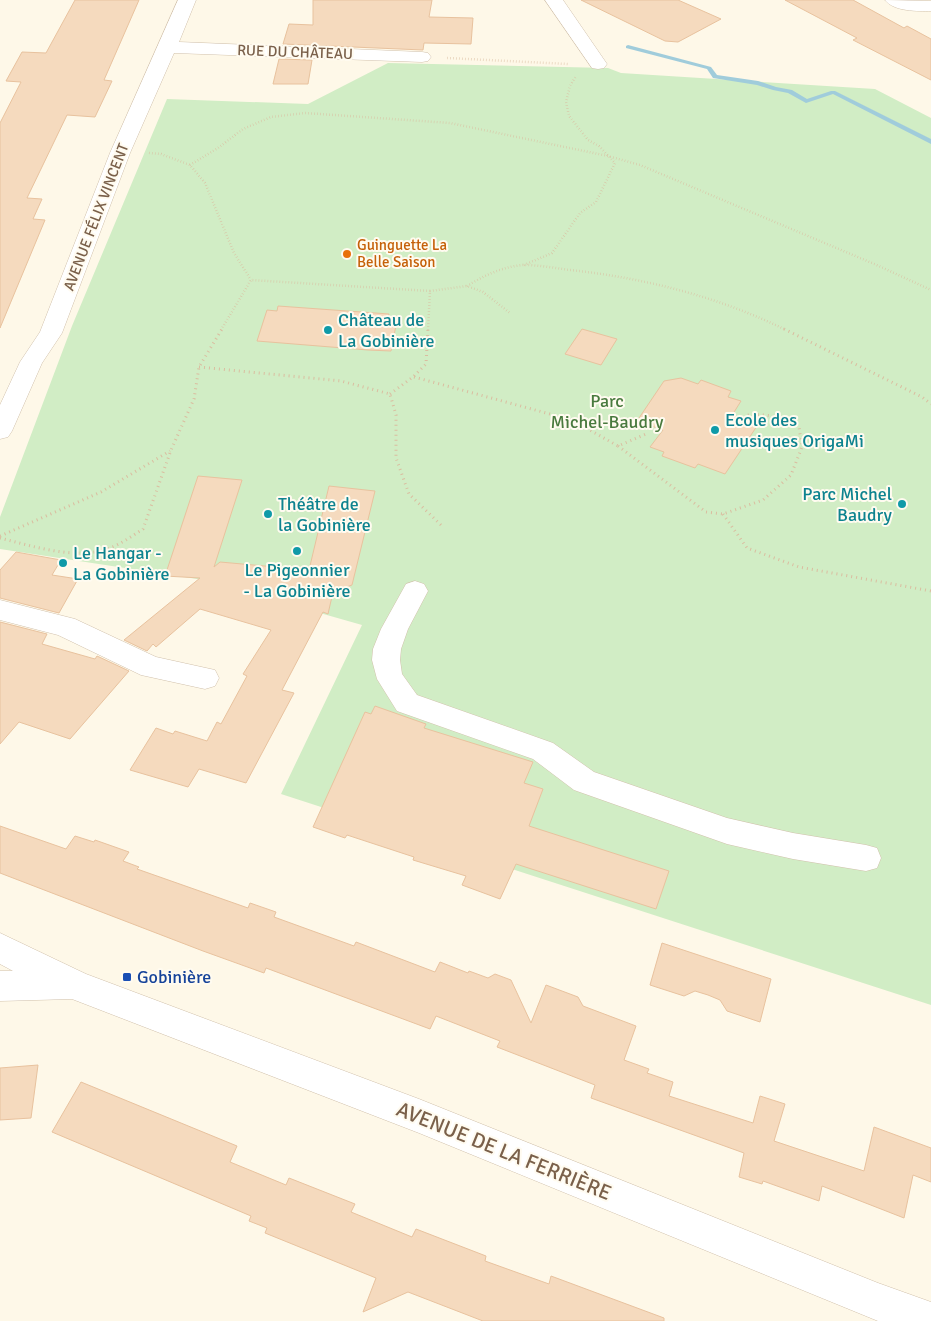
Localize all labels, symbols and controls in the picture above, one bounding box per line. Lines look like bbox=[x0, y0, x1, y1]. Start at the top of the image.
street label: RUE DU CHÂTEAU bbox=[237, 41, 353, 63]
street label: AVENUE FÉLIX VINCENT bbox=[59, 140, 133, 293]
place label: Guinguette La Belle Saison bbox=[357, 236, 447, 271]
marker: Guinguette La Belle Saison bbox=[341, 248, 353, 260]
place label: Château de La Gobinière bbox=[338, 309, 435, 352]
marker: Château de La Gobinière bbox=[322, 324, 334, 336]
park label: Parc Michel-Baudry bbox=[550, 390, 664, 433]
place label: Ecole des musiques OrigaMi bbox=[725, 409, 864, 452]
marker: Ecole des musiques OrigaMi bbox=[709, 424, 721, 436]
place label: Parc Michel Baudry bbox=[802, 483, 893, 526]
place label: Théâtre de la Gobinière bbox=[278, 493, 371, 536]
marker: Parc Michel Baudry bbox=[896, 498, 908, 510]
marker: Théâtre de la Gobinière bbox=[262, 508, 274, 520]
place label: Le Hangar - La Gobinière bbox=[73, 542, 170, 585]
marker: Le Pigeonnier - La Gobinière bbox=[291, 545, 303, 557]
marker: Le Hangar - La Gobinière bbox=[57, 557, 69, 569]
place label: Le Pigeonnier - La Gobinière bbox=[244, 559, 350, 602]
place label: Gobinière bbox=[137, 966, 211, 988]
marker: Gobinière bbox=[121, 971, 133, 983]
street label: AVENUE DE LA FERRIÈRE bbox=[393, 1096, 615, 1206]

